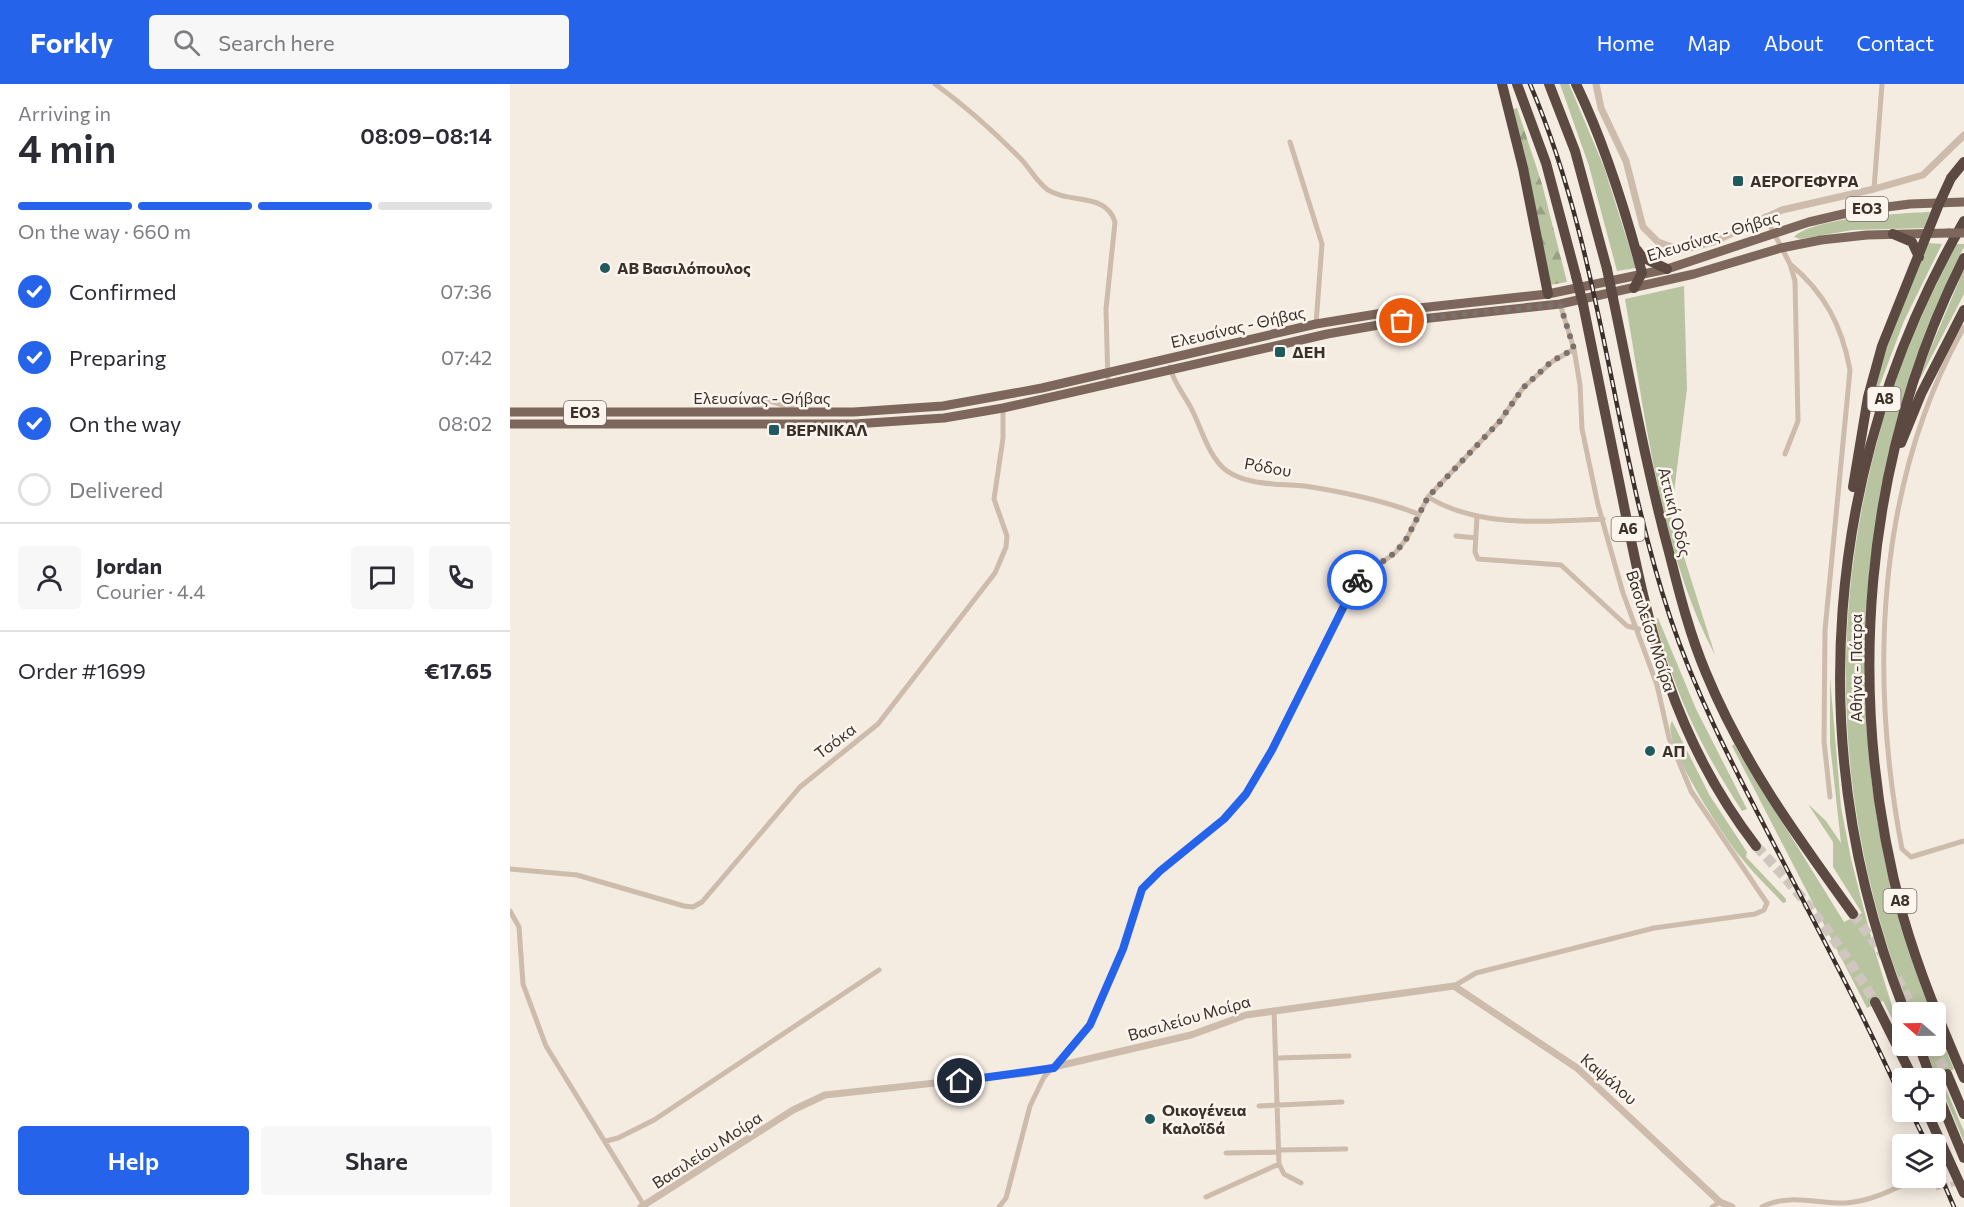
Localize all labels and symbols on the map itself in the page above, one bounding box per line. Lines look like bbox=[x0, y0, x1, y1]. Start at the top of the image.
place label: ΑΕΡΟΓΕΦΥΡΑ bbox=[1750, 171, 1859, 190]
marker: ΑΕΡΟΓΕΦΥΡΑ bbox=[1731, 174, 1745, 188]
road number: ΕΟ3 bbox=[1846, 197, 1888, 221]
street label: Ελευσίνας - Θήβας bbox=[1644, 206, 1781, 265]
place label: ΑΒ Βασιλόπουλος bbox=[617, 258, 751, 277]
marker: ΑΒ Βασιλόπουλος bbox=[598, 261, 612, 275]
pin bbox=[1376, 295, 1427, 346]
street label: Ελευσίνας - Θήβας bbox=[1169, 302, 1307, 351]
place label: ΔΕΗ bbox=[1292, 342, 1325, 361]
marker: ΔΕΗ bbox=[1273, 345, 1287, 359]
road number: Α8 bbox=[1868, 387, 1900, 411]
street label: Ελευσίνας - Θήβας bbox=[693, 388, 831, 407]
road number: ΕΟ3 bbox=[564, 401, 606, 425]
place label: ΒΕΡΝΙΚΑΛ bbox=[786, 420, 868, 439]
marker: ΒΕΡΝΙΚΑΛ bbox=[767, 423, 781, 437]
street label: Ρόδου bbox=[1243, 453, 1293, 480]
street label: Αττική Οδός bbox=[1655, 465, 1696, 559]
road number: Α6 bbox=[1612, 517, 1644, 541]
courier bbox=[1327, 550, 1387, 610]
street label: Βασιλείου Μοίρα bbox=[1623, 568, 1680, 694]
street label: Αθήνα - Πάτρα bbox=[1846, 614, 1865, 722]
street label: Τσόκα bbox=[810, 719, 859, 762]
place label: ΑΠ bbox=[1662, 741, 1685, 760]
marker: ΑΠ bbox=[1643, 744, 1657, 758]
road number: Α8 bbox=[1884, 889, 1916, 913]
street label: Βασιλείου Μοίρα bbox=[1125, 991, 1252, 1044]
north arrow bbox=[1892, 1002, 1946, 1056]
street label: Καψάλου bbox=[1577, 1049, 1641, 1108]
pin bbox=[934, 1055, 985, 1106]
place label: Οικογένεια Καλοϊδά bbox=[1162, 1100, 1247, 1137]
street label: Βασιλείου Μοίρα bbox=[648, 1107, 765, 1192]
marker: Οικογένεια Καλοϊδά bbox=[1143, 1112, 1157, 1126]

